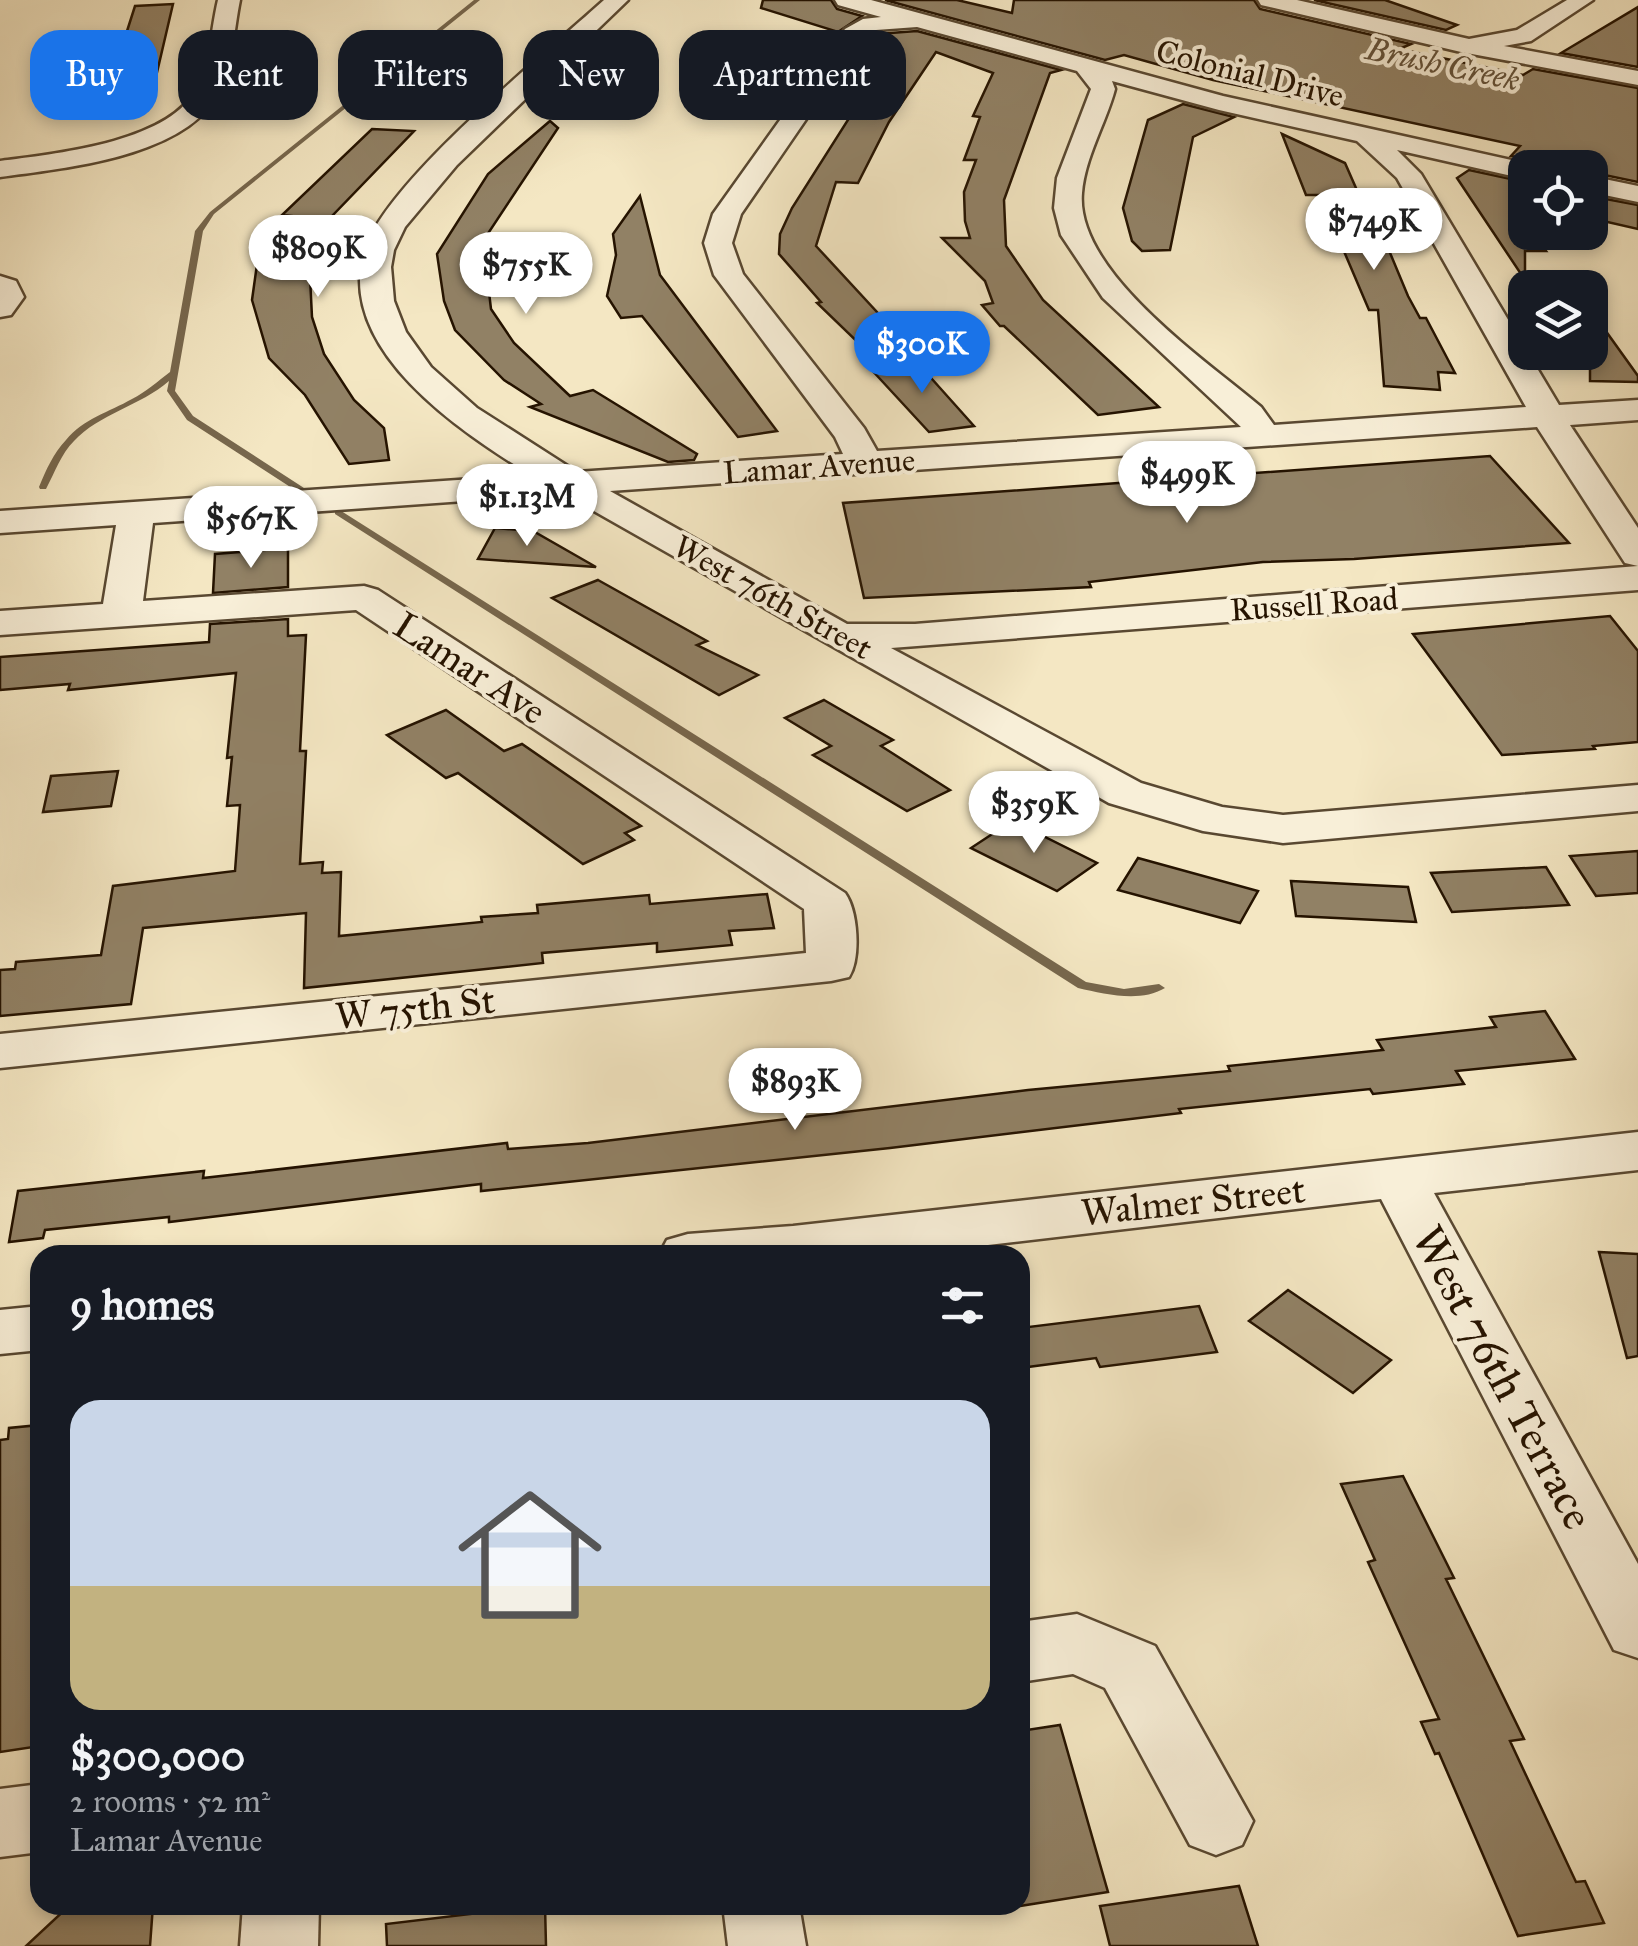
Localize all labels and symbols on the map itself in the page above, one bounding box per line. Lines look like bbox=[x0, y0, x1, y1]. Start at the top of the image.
water label: Brush Creek bbox=[1361, 29, 1523, 100]
street label: Colonial Drive bbox=[1152, 31, 1348, 116]
pin: $749K bbox=[1304, 188, 1444, 273]
pin: $809K bbox=[248, 215, 388, 300]
pin: $755K bbox=[456, 232, 596, 317]
pin: $300K bbox=[852, 311, 992, 396]
street label: Lamar Avenue bbox=[722, 440, 916, 493]
pin: $499K bbox=[1117, 441, 1257, 526]
pin: $1.13M bbox=[446, 464, 608, 549]
pin: $567K bbox=[181, 486, 321, 571]
street label: West 76th Street bbox=[667, 527, 879, 668]
street label: Russell Road bbox=[1229, 579, 1399, 630]
street label: Lamar Ave bbox=[385, 602, 555, 734]
pin: $359K bbox=[964, 771, 1104, 856]
street label: W 75th St bbox=[333, 977, 497, 1039]
pin: $893K bbox=[725, 1048, 865, 1133]
street label: Walmer Street bbox=[1079, 1166, 1307, 1236]
street label: West 76th Terrace bbox=[1400, 1216, 1607, 1538]

